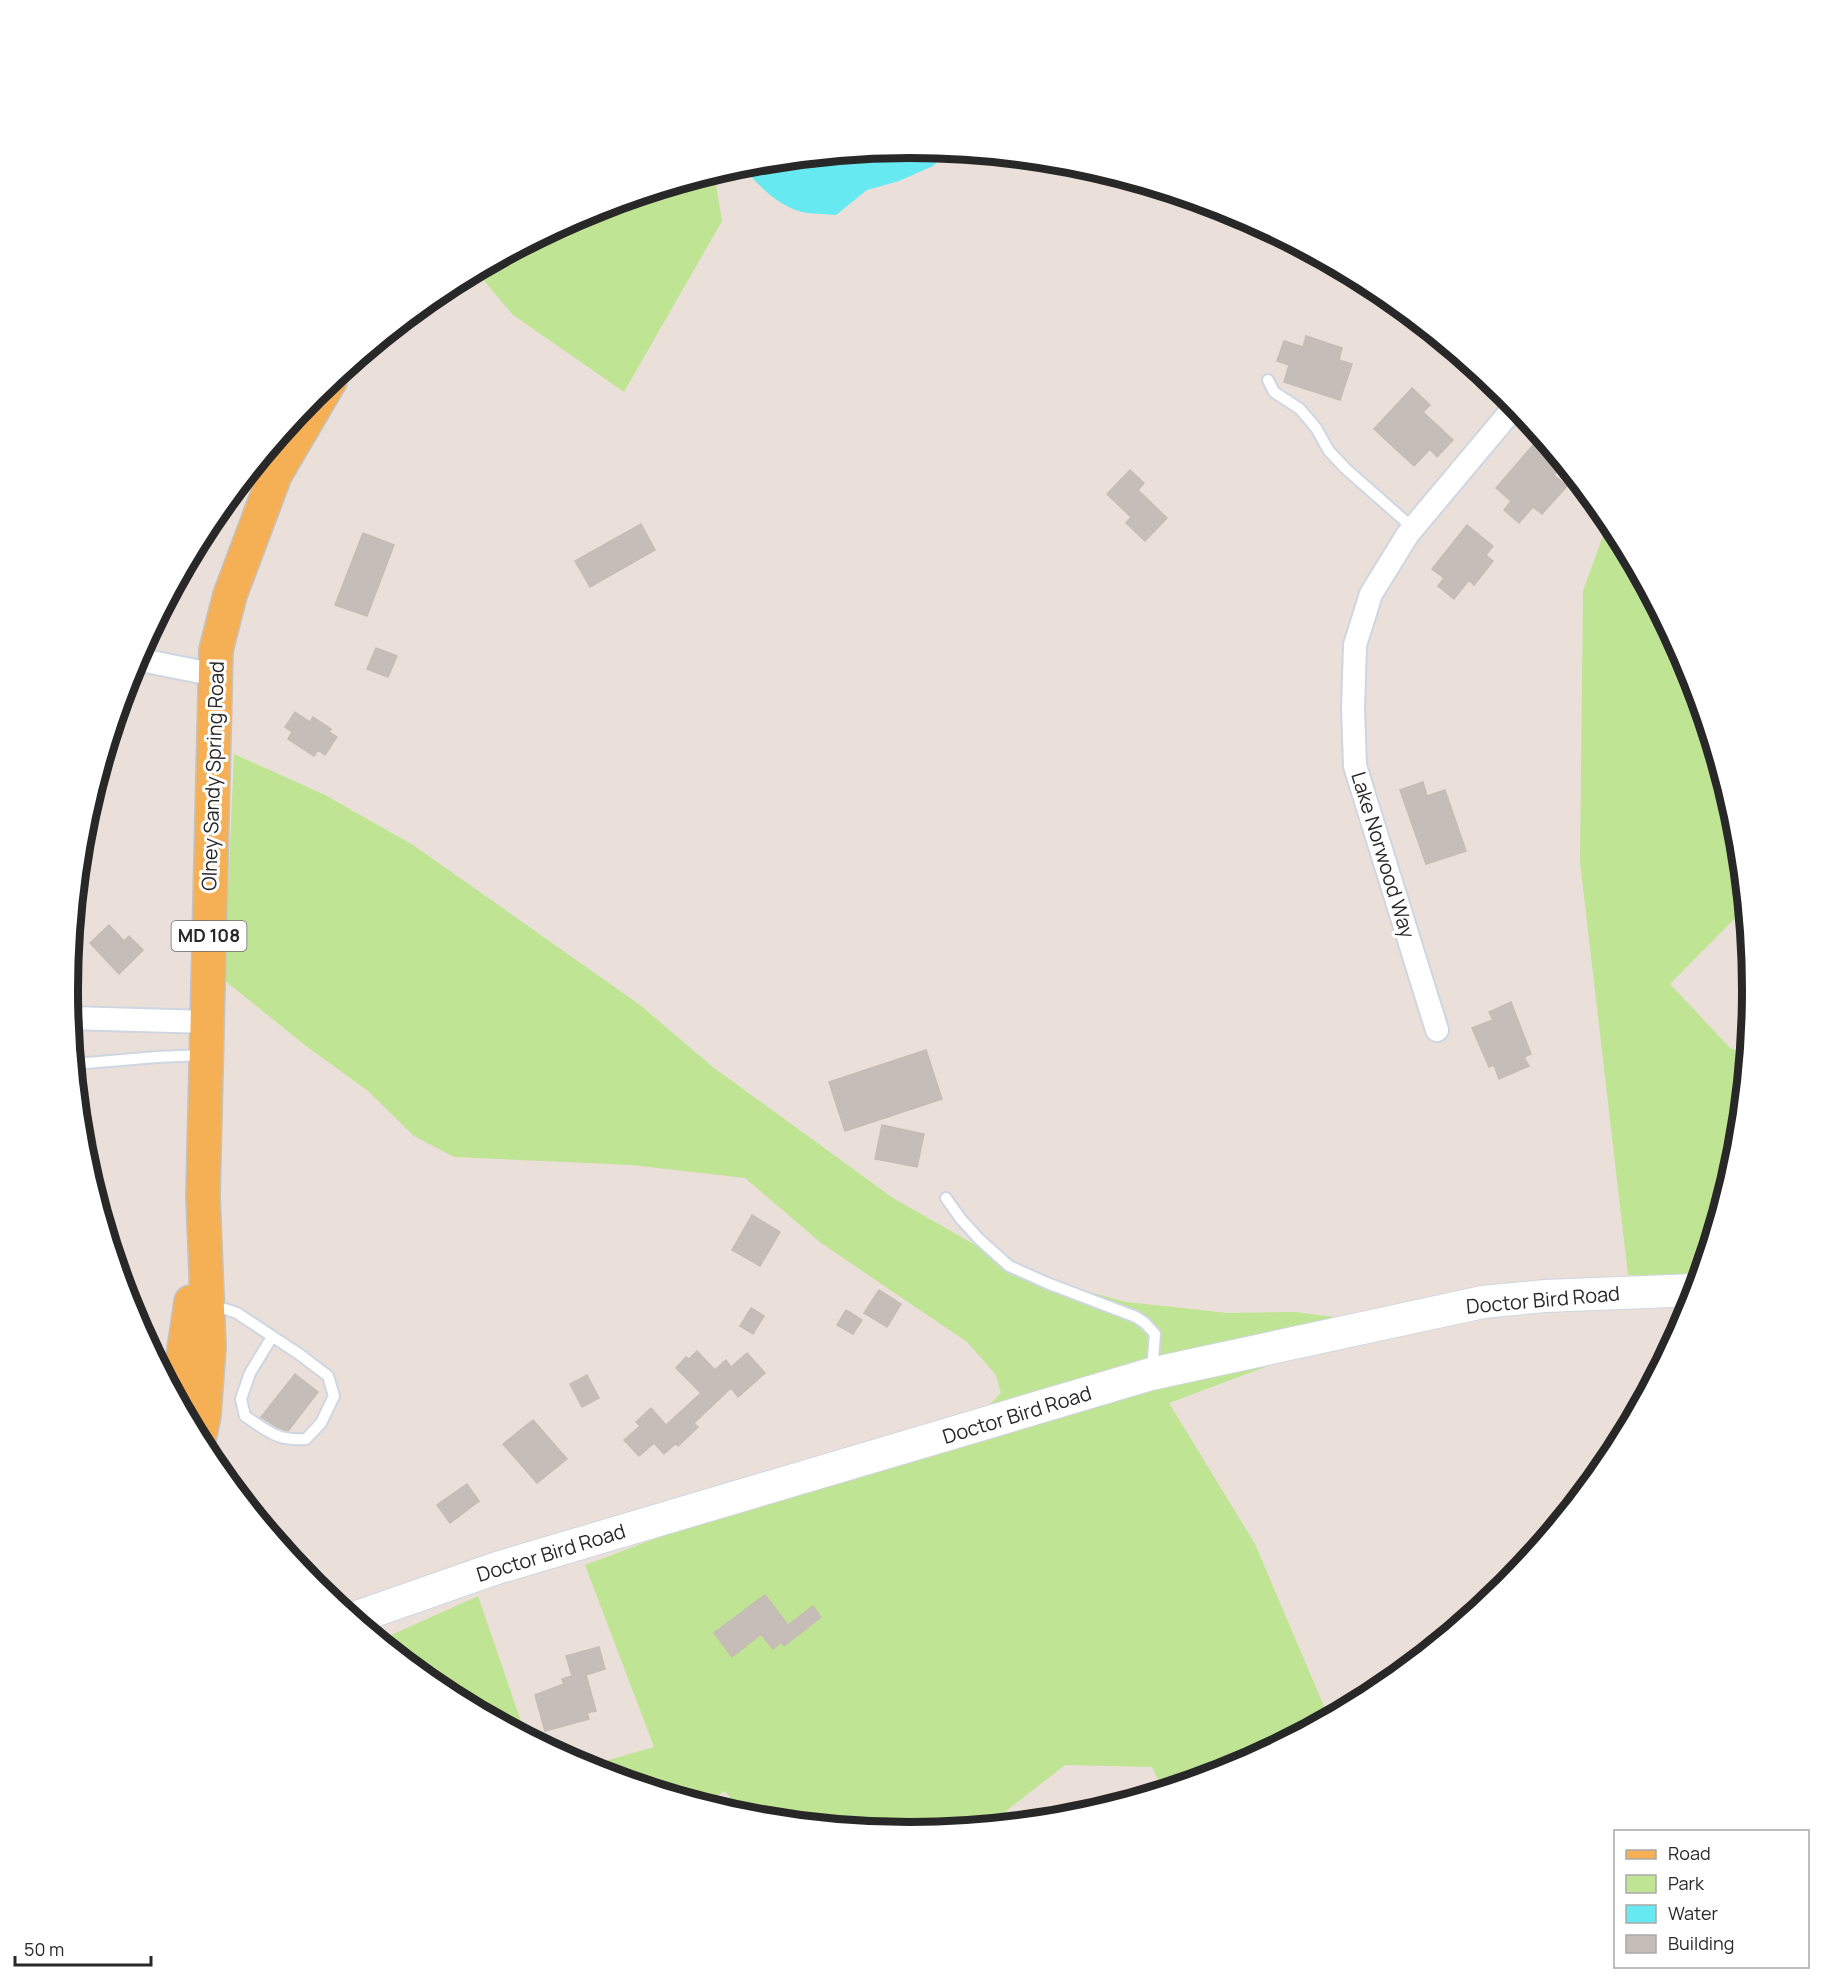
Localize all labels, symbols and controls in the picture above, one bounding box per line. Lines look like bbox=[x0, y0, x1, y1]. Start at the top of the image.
street label: Olney Sandy Spring Road bbox=[195, 661, 230, 891]
street label: Lake Norwood Way bbox=[1345, 768, 1422, 942]
road number: MD 108 bbox=[172, 921, 246, 951]
street label: Doctor Bird Road bbox=[1465, 1279, 1621, 1320]
street label: Doctor Bird Road bbox=[939, 1379, 1095, 1450]
street label: Doctor Bird Road bbox=[473, 1517, 629, 1588]
legend bbox=[1614, 1830, 1809, 1968]
text: Road bbox=[1668, 1841, 1711, 1865]
text: Park bbox=[1668, 1871, 1705, 1895]
text: Water bbox=[1668, 1901, 1718, 1925]
scale bar bbox=[15, 1929, 152, 1967]
text: Building bbox=[1668, 1931, 1734, 1955]
text: 50 m bbox=[24, 1937, 64, 1961]

